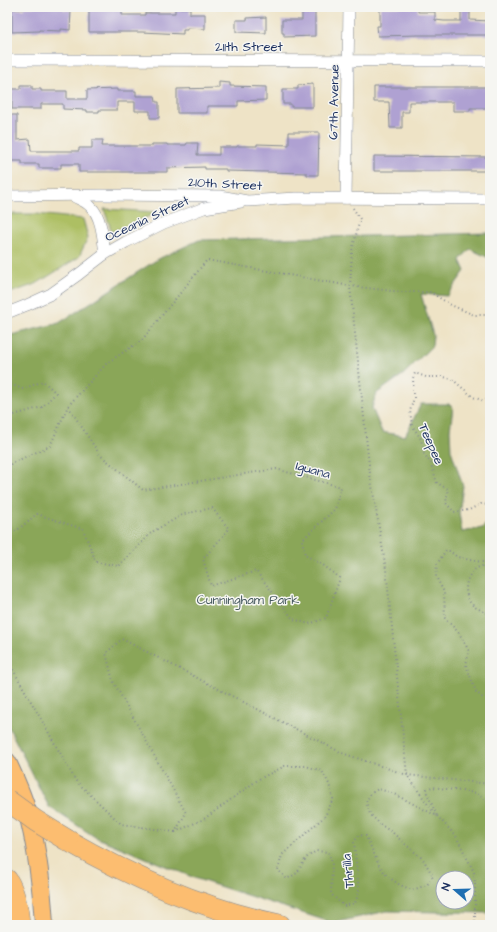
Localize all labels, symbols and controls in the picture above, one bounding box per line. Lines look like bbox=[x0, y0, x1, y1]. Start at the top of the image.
street label: 211th Street bbox=[215, 38, 284, 56]
street label: 67th Avenue bbox=[324, 64, 344, 140]
street label: 210th Street bbox=[187, 173, 263, 195]
street label: Oceania Street bbox=[102, 191, 193, 246]
street label: Teepee bbox=[414, 420, 448, 468]
street label: Iguana bbox=[294, 457, 333, 484]
park label: Cunningham Park bbox=[197, 591, 299, 610]
street label: Thrilla bbox=[338, 853, 358, 889]
north arrow bbox=[435, 870, 475, 910]
text: N bbox=[438, 881, 454, 893]

